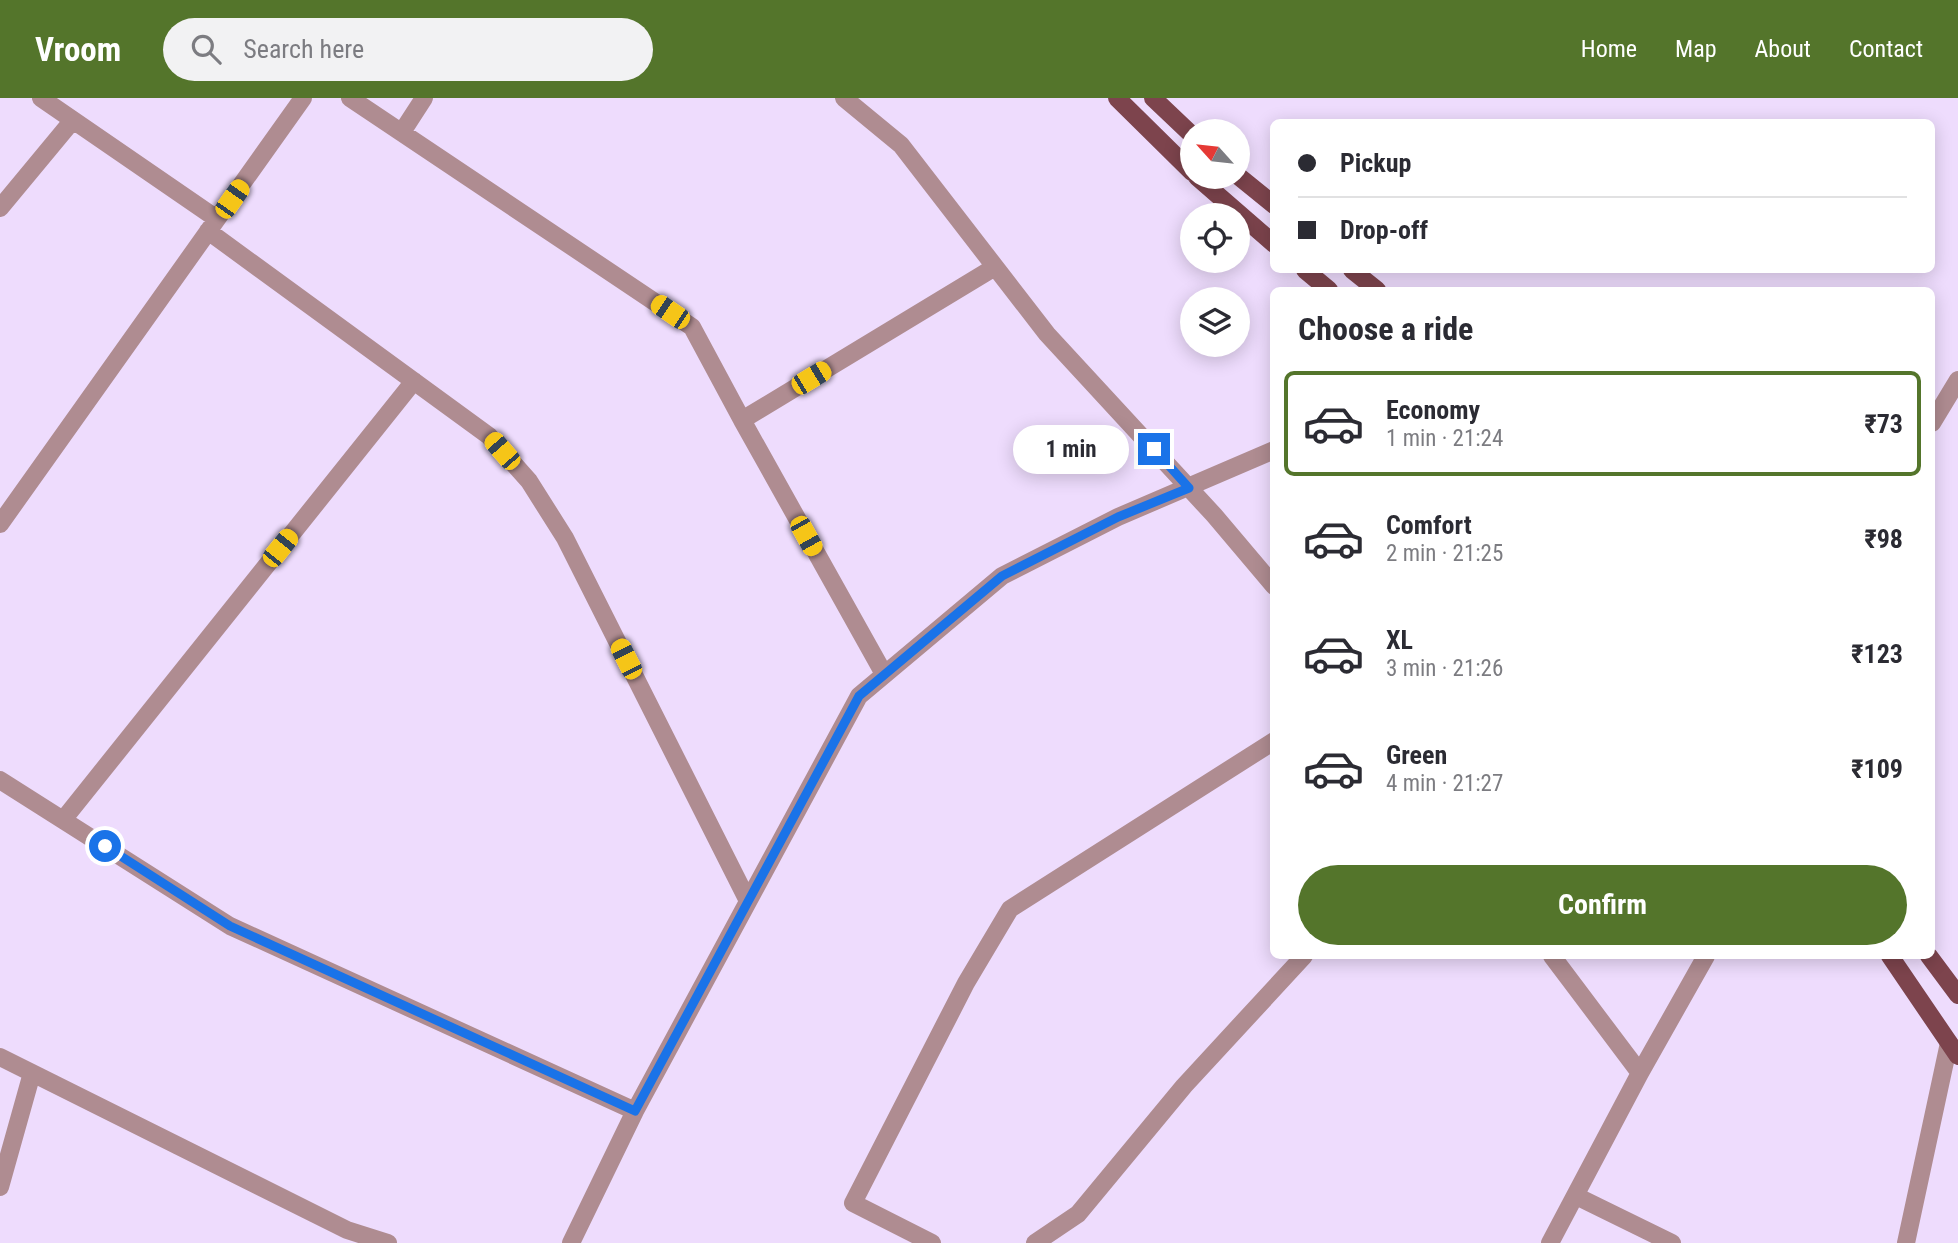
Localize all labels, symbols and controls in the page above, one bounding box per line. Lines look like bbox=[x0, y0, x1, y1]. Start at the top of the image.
search box bbox=[163, 18, 653, 81]
text: Vroom bbox=[35, 30, 121, 69]
icon: search bbox=[187, 30, 225, 68]
text: Search here bbox=[243, 34, 364, 64]
text: Home bbox=[1581, 35, 1637, 63]
text: Map bbox=[1675, 35, 1717, 63]
text: About bbox=[1755, 35, 1811, 63]
text: Contact bbox=[1849, 35, 1923, 63]
north arrow bbox=[1180, 119, 1250, 189]
map controls bbox=[1180, 119, 1250, 357]
text: Pickup bbox=[1340, 148, 1411, 178]
car bbox=[212, 176, 253, 222]
button: locate bbox=[1180, 203, 1250, 273]
text: Drop-off bbox=[1340, 215, 1428, 245]
button: layers bbox=[1180, 287, 1250, 357]
car bbox=[647, 292, 694, 332]
text: Choose a ride bbox=[1298, 310, 1473, 348]
car bbox=[788, 358, 835, 398]
icon: car bbox=[1302, 392, 1365, 455]
text: Economy bbox=[1386, 395, 1480, 425]
text: ₹73 bbox=[1864, 409, 1903, 439]
callout: 1 min bbox=[1014, 424, 1130, 474]
text: 1 min · 21:24 bbox=[1386, 425, 1503, 452]
car bbox=[481, 428, 524, 474]
route end bbox=[1138, 433, 1170, 465]
text: 1 min bbox=[1045, 436, 1097, 463]
icon: car bbox=[1302, 507, 1365, 570]
text: Comfort bbox=[1386, 510, 1472, 540]
car bbox=[787, 513, 826, 559]
text: ₹98 bbox=[1864, 524, 1903, 554]
car bbox=[259, 525, 302, 571]
text: 2 min · 21:25 bbox=[1386, 540, 1503, 567]
icon: car bbox=[1302, 622, 1365, 685]
text: XL bbox=[1386, 625, 1413, 655]
car bbox=[608, 636, 645, 682]
text: ₹123 bbox=[1851, 639, 1903, 669]
text: 3 min · 21:26 bbox=[1386, 655, 1503, 682]
icon: car bbox=[1302, 737, 1365, 800]
text: Green bbox=[1386, 740, 1447, 770]
text: ₹109 bbox=[1851, 754, 1903, 784]
text: 4 min · 21:27 bbox=[1386, 770, 1503, 797]
route start bbox=[89, 830, 121, 862]
button: Confirm bbox=[1298, 865, 1907, 945]

